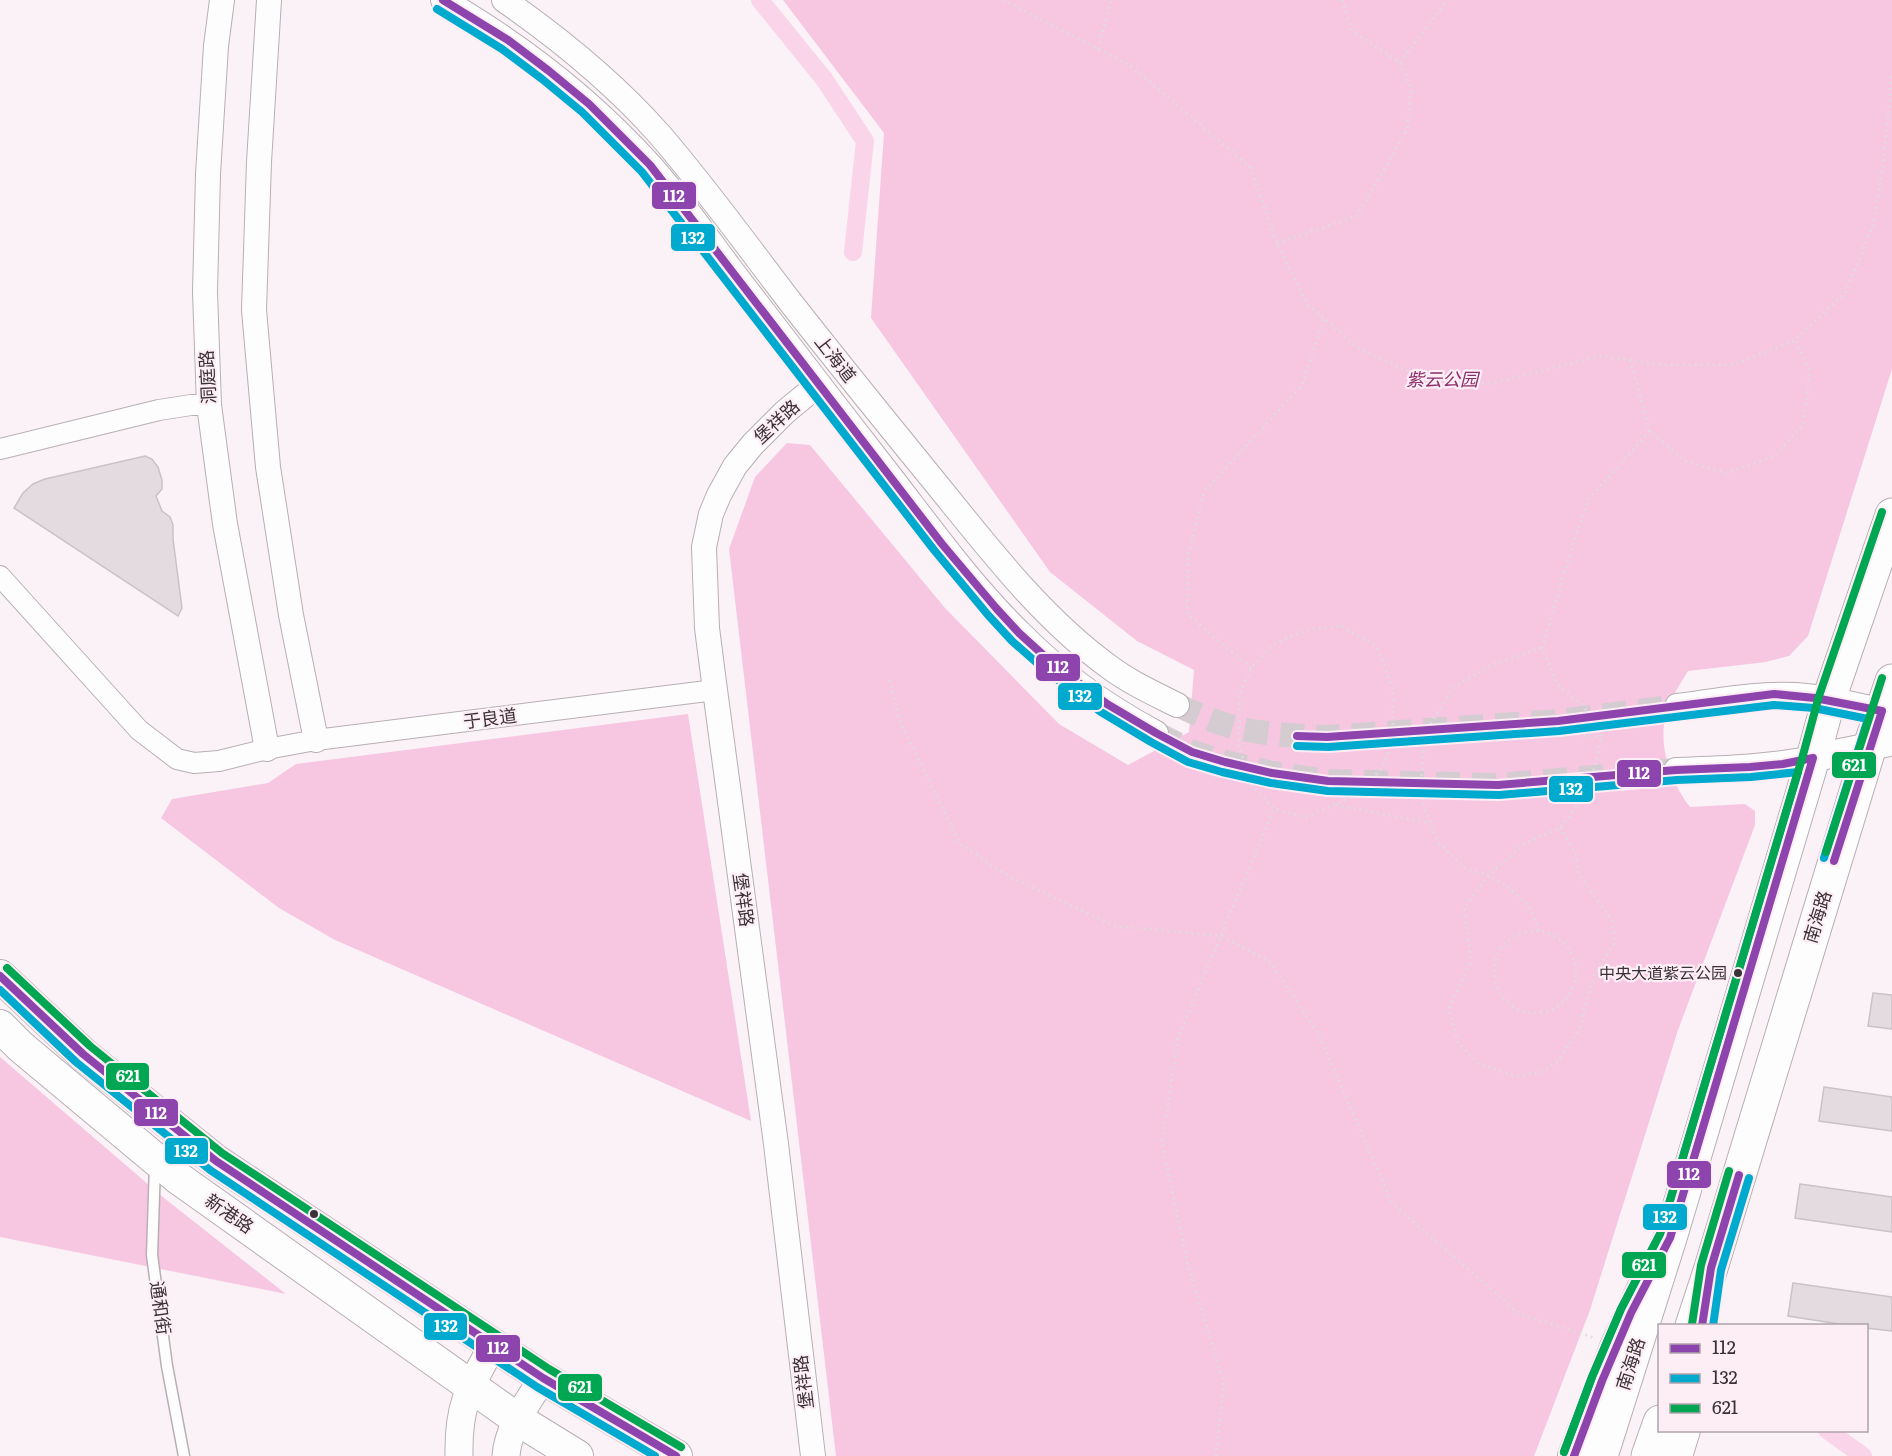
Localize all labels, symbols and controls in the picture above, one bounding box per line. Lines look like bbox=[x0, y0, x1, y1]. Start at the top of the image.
line badge: 112 bbox=[651, 181, 697, 210]
text: 112 bbox=[663, 183, 685, 207]
line badge: 132 bbox=[670, 223, 716, 252]
text: 132 bbox=[681, 225, 705, 249]
street label: 上海道 bbox=[809, 328, 863, 388]
street label: 洞庭路 bbox=[192, 349, 221, 405]
park label: 紫云公园 bbox=[1406, 365, 1481, 392]
street label: 堡祥路 bbox=[747, 393, 805, 449]
line badge: 112 bbox=[1035, 653, 1081, 682]
text: 112 bbox=[1047, 654, 1069, 678]
line badge: 132 bbox=[1057, 682, 1103, 711]
text: 132 bbox=[1068, 683, 1092, 707]
street label: 于良道 bbox=[461, 701, 518, 734]
line badge: 621 bbox=[1831, 751, 1877, 779]
text: 621 bbox=[1842, 752, 1867, 776]
line badge: 112 bbox=[1616, 759, 1662, 788]
text: 112 bbox=[1628, 760, 1650, 784]
line badge: 132 bbox=[1548, 775, 1594, 803]
text: 132 bbox=[1559, 776, 1583, 800]
street label: 堡祥路 bbox=[727, 871, 762, 928]
street label: 南海路 bbox=[1796, 887, 1837, 946]
place label: 中央大道紫云公园 bbox=[1599, 960, 1727, 984]
marker: 中央大道紫云公园 bbox=[1732, 967, 1744, 979]
line badge: 621 bbox=[105, 1062, 150, 1091]
text: 621 bbox=[116, 1063, 141, 1087]
line badge: 112 bbox=[133, 1098, 179, 1127]
text: 112 bbox=[145, 1100, 167, 1124]
line badge: 132 bbox=[164, 1137, 209, 1165]
text: 132 bbox=[174, 1138, 198, 1162]
line badge: 112 bbox=[1666, 1160, 1712, 1189]
text: 112 bbox=[1678, 1161, 1700, 1185]
street label: 新港路 bbox=[200, 1186, 260, 1239]
line badge: 132 bbox=[1642, 1203, 1688, 1231]
text: 132 bbox=[1653, 1204, 1677, 1228]
unlabelled marker bbox=[308, 1208, 320, 1220]
line badge: 621 bbox=[1621, 1251, 1667, 1279]
text: 621 bbox=[1632, 1252, 1657, 1276]
street label: 通和街 bbox=[144, 1279, 179, 1336]
line badge: 132 bbox=[423, 1312, 468, 1341]
text: 132 bbox=[434, 1313, 458, 1337]
legend bbox=[1658, 1324, 1868, 1432]
text: 112 bbox=[1712, 1333, 1736, 1360]
line badge: 112 bbox=[475, 1334, 521, 1363]
street label: 南海路 bbox=[1608, 1334, 1651, 1393]
text: 112 bbox=[487, 1335, 509, 1359]
street label: 堡祥路 bbox=[786, 1354, 819, 1411]
text: 132 bbox=[1712, 1363, 1738, 1390]
line badge: 621 bbox=[557, 1373, 603, 1402]
text: 621 bbox=[568, 1374, 593, 1398]
text: 621 bbox=[1712, 1393, 1738, 1420]

